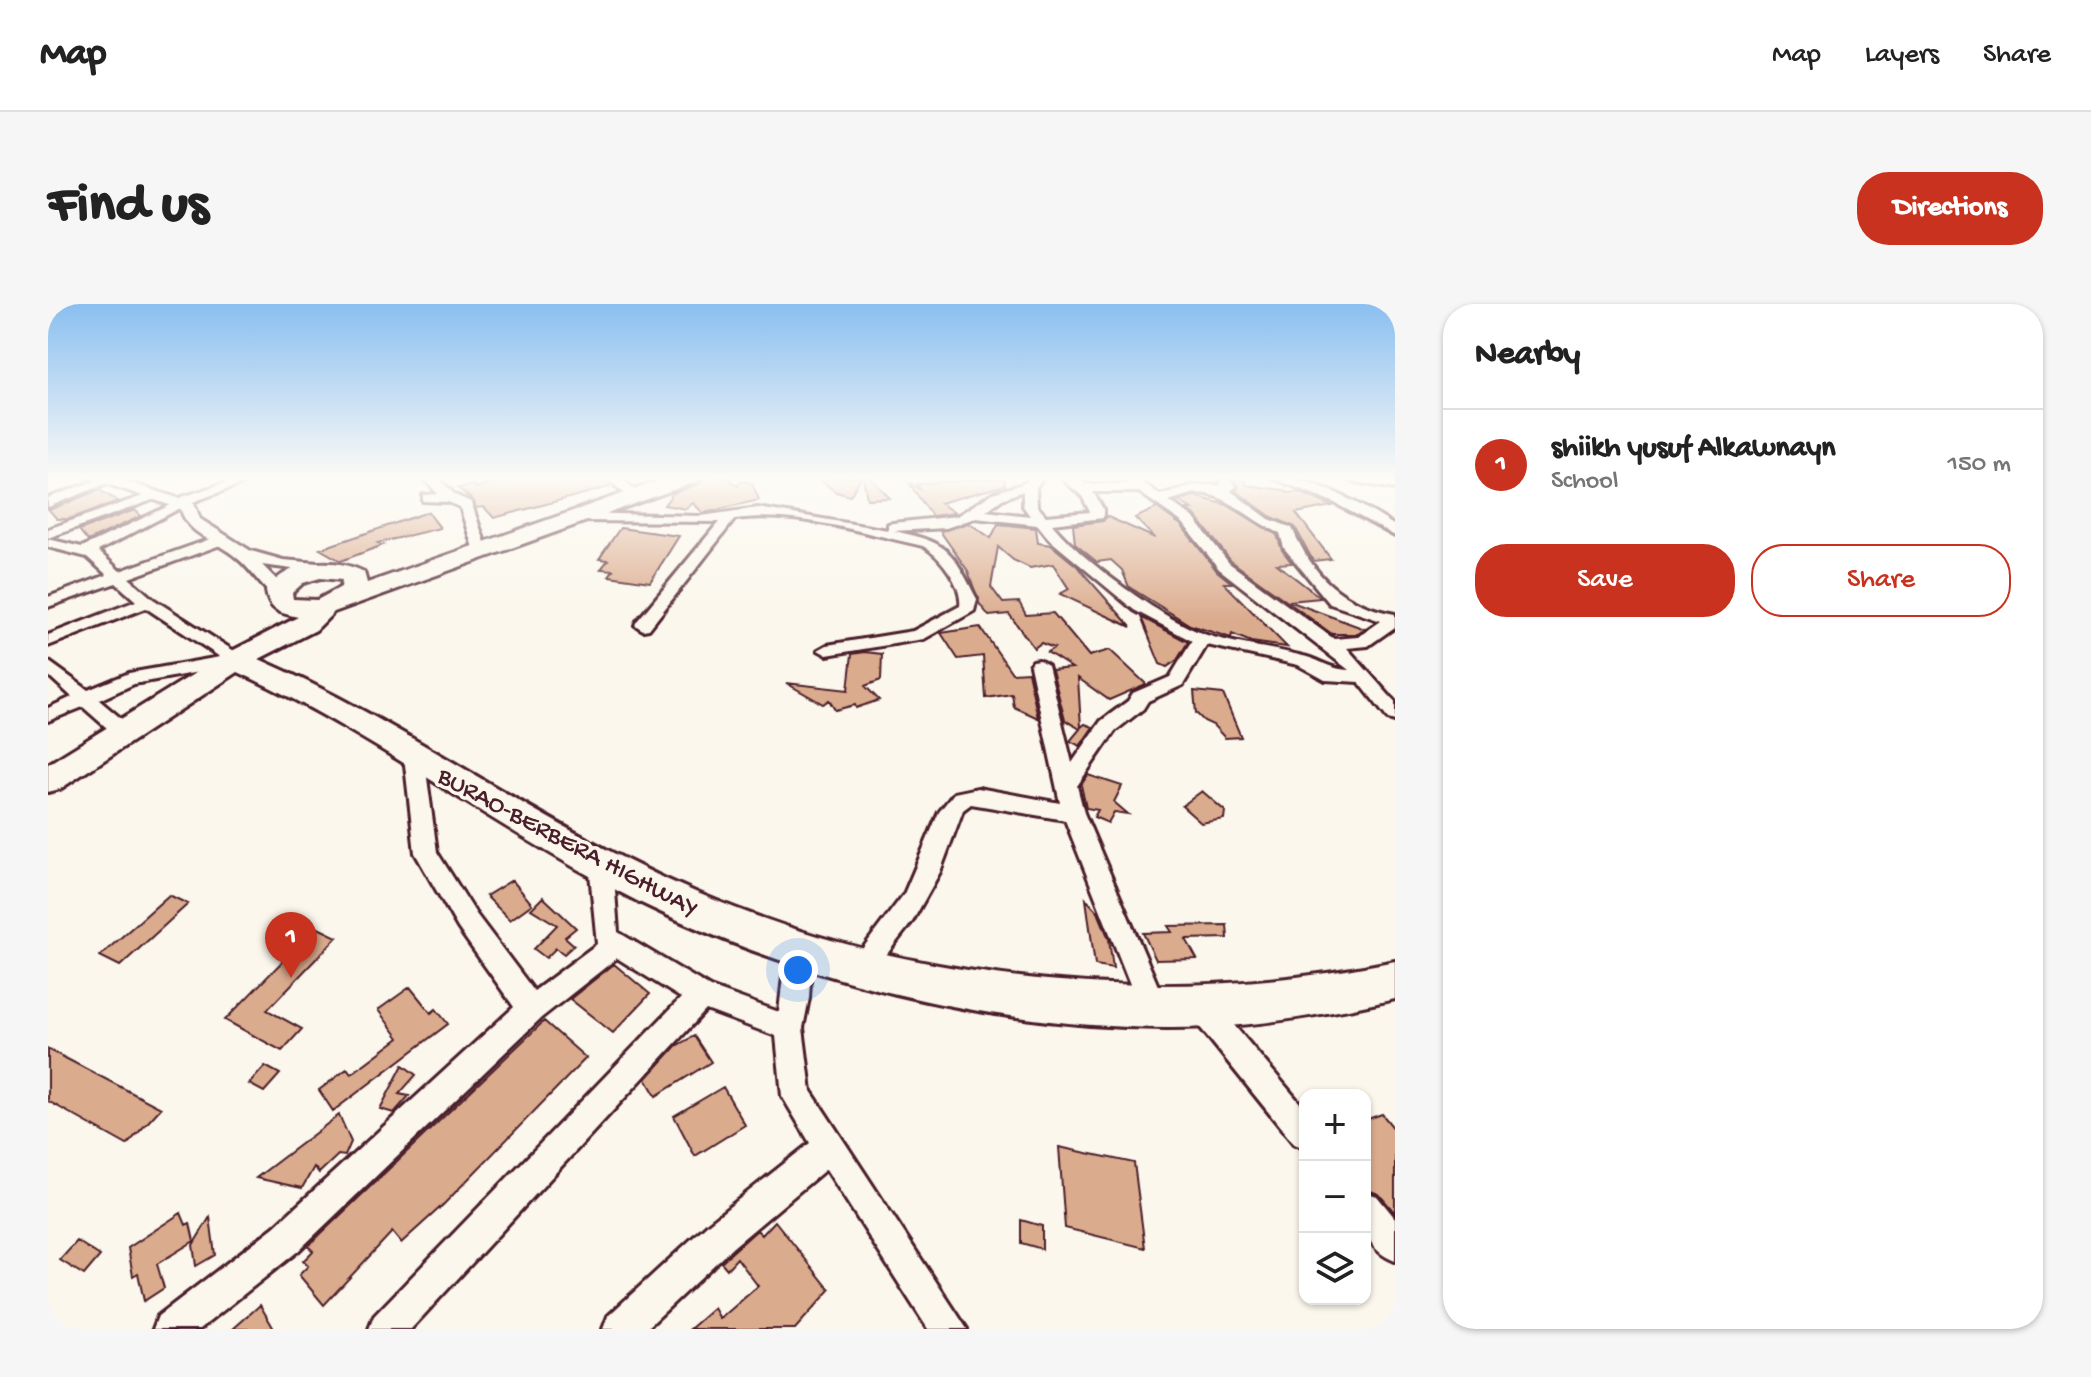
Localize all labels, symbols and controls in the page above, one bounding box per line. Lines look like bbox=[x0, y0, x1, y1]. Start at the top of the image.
text: Map bbox=[40, 33, 106, 77]
text: Map bbox=[1772, 39, 1821, 72]
text: Layers bbox=[1865, 39, 1939, 72]
text: Share bbox=[1983, 39, 2051, 72]
button: Directions bbox=[1857, 172, 2043, 245]
text: Find us bbox=[48, 175, 208, 241]
text: Nearby bbox=[1475, 336, 1580, 376]
text: shiikh yusuf Alkawnayn bbox=[1551, 432, 1836, 467]
text: 1 bbox=[1496, 450, 1506, 481]
text: 150 m bbox=[1947, 450, 2011, 481]
text: School bbox=[1551, 467, 1619, 498]
button: Save bbox=[1475, 544, 1735, 617]
button: Share bbox=[1751, 544, 2011, 617]
street label: BURAO-BERBERA HIGHWAY bbox=[430, 762, 702, 926]
pin: 1 bbox=[265, 912, 317, 978]
your location bbox=[778, 950, 818, 990]
map controls bbox=[1299, 1089, 1371, 1305]
button: + bbox=[1299, 1089, 1371, 1161]
button: − bbox=[1299, 1161, 1371, 1233]
button: layers bbox=[1299, 1233, 1371, 1305]

